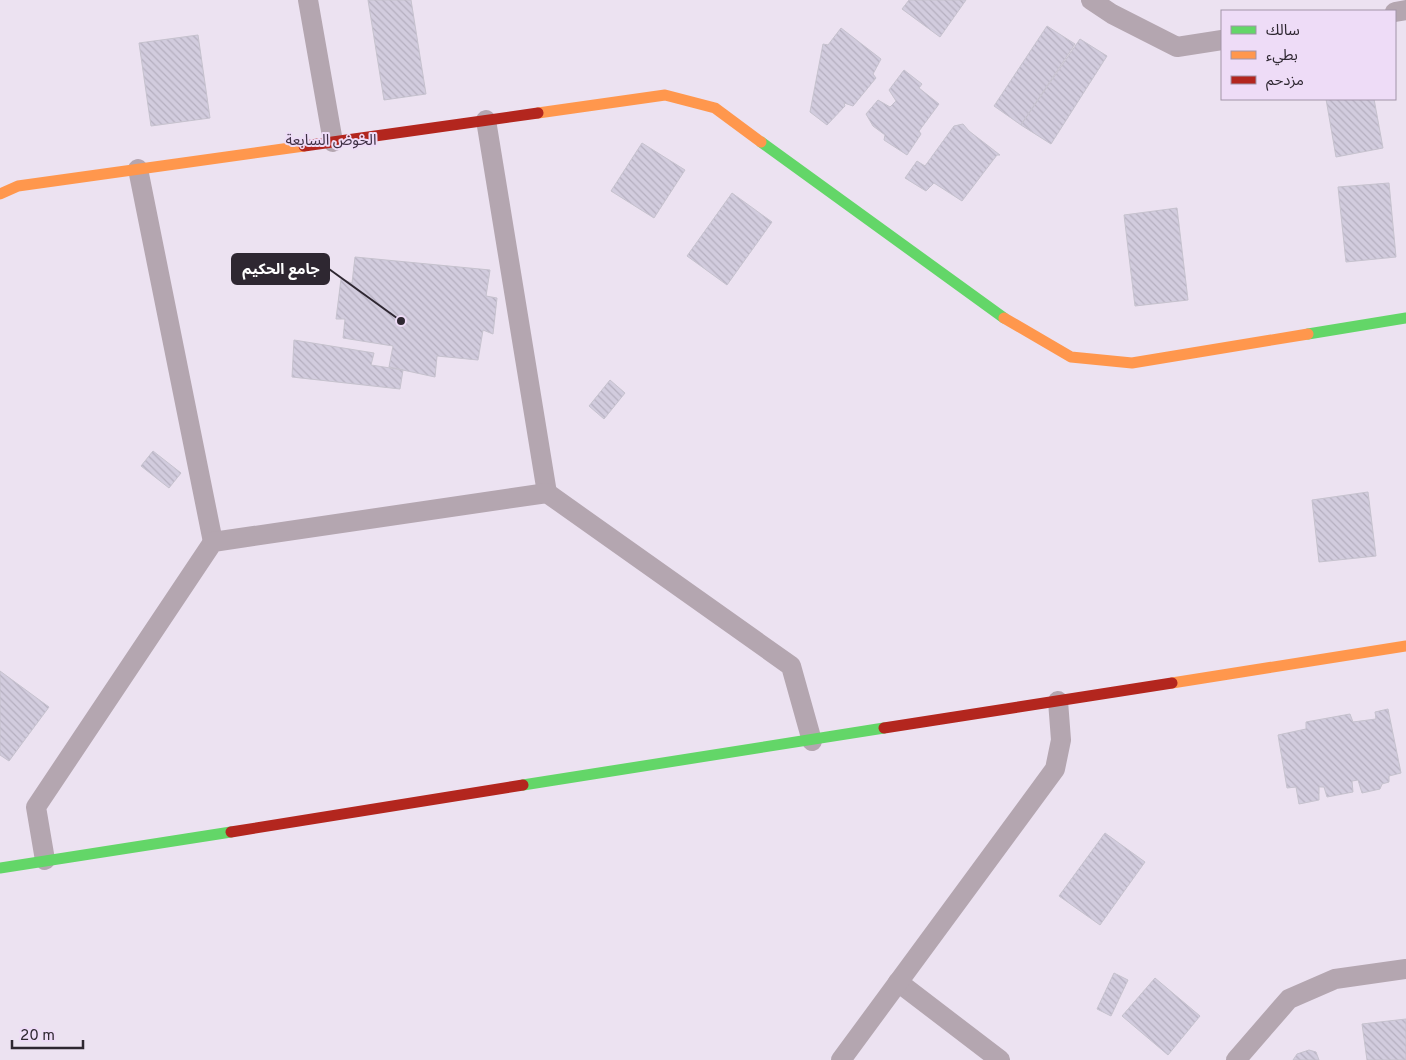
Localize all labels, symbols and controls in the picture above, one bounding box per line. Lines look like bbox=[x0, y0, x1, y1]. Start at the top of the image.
legend bbox=[1221, 10, 1396, 100]
text: سالك bbox=[1266, 22, 1300, 41]
text: بطيء bbox=[1266, 47, 1298, 66]
text: مزدحم bbox=[1266, 72, 1304, 91]
district label: الخوض السابعة bbox=[286, 132, 376, 151]
callout: جامع الحكيم bbox=[232, 254, 329, 284]
text: جامع الحكيم bbox=[242, 261, 320, 280]
scale bar bbox=[12, 1018, 84, 1050]
text: 20 m bbox=[20, 1027, 55, 1046]

